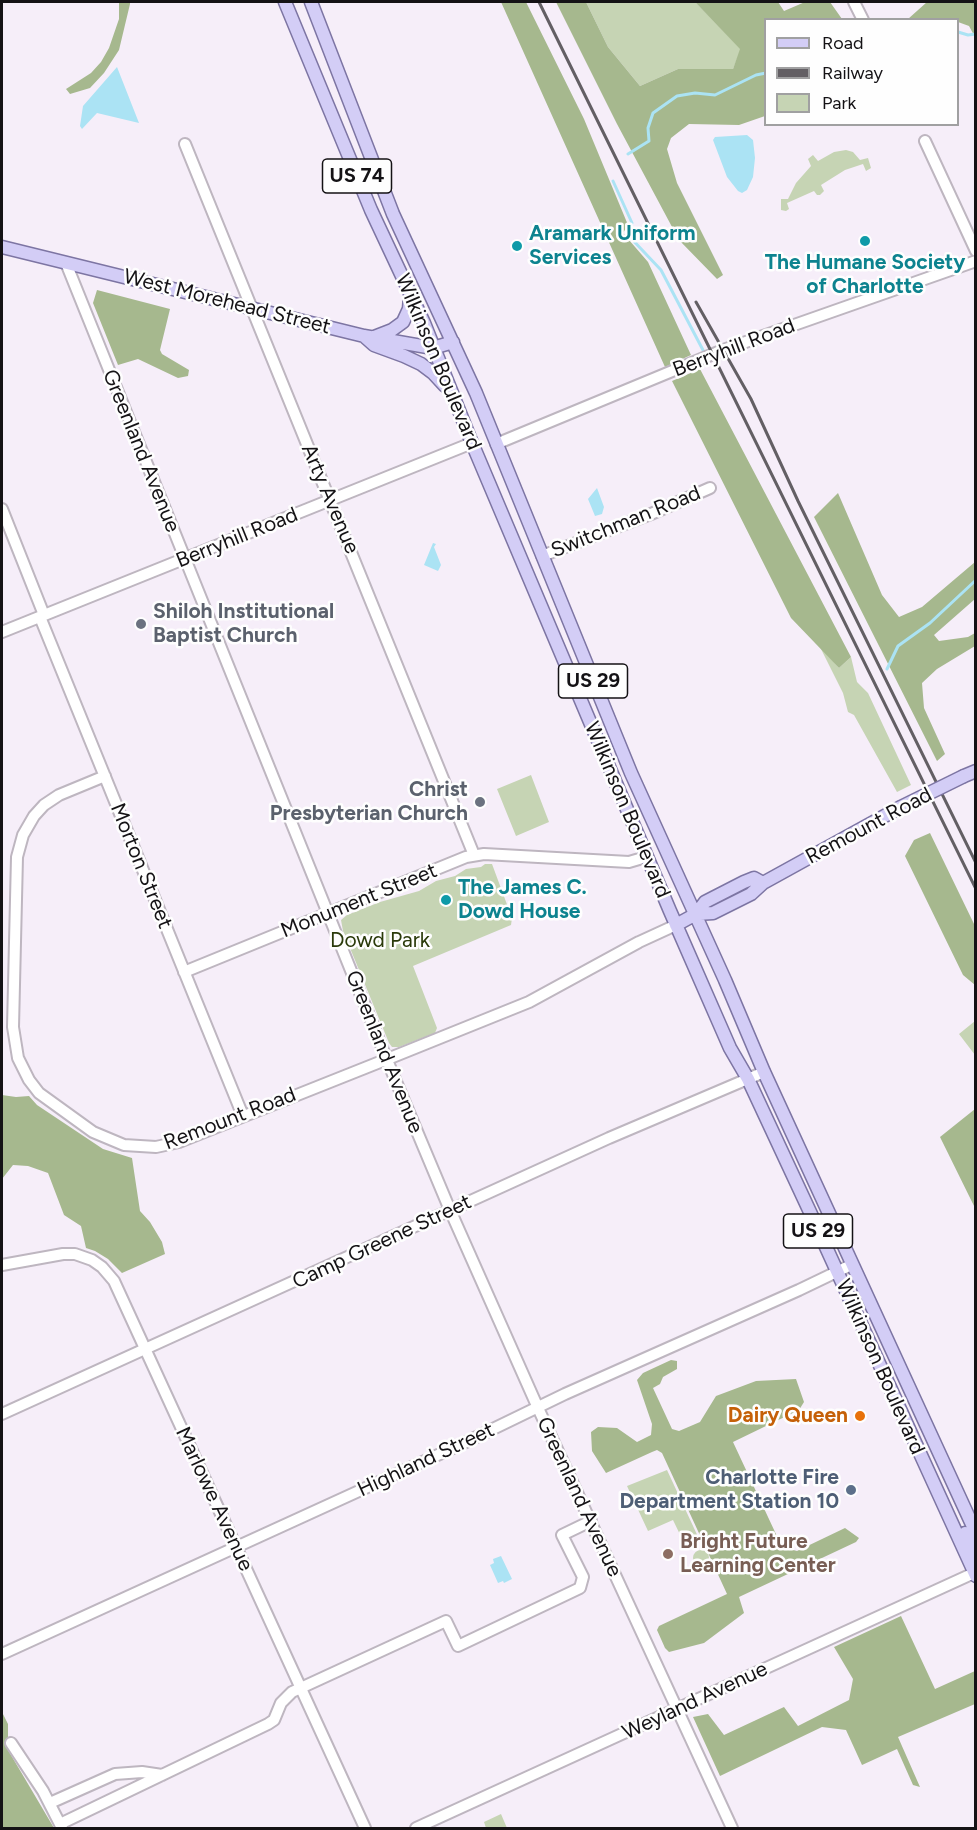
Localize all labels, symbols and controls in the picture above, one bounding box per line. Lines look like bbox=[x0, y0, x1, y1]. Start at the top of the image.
legend bbox=[764, 18, 959, 126]
text: Road bbox=[822, 32, 863, 54]
text: Railway bbox=[822, 62, 883, 84]
text: Park bbox=[822, 92, 856, 114]
road number: US 74 bbox=[322, 159, 392, 193]
place label: Aramark Uniform Services bbox=[529, 221, 696, 271]
marker: The Humane Society of Charlotte bbox=[858, 234, 872, 248]
marker: Aramark Uniform Services bbox=[510, 239, 524, 253]
place label: The Humane Society of Charlotte bbox=[765, 250, 965, 300]
street label: West Morehead Street bbox=[121, 264, 333, 340]
street label: Wilkinson Boulevard bbox=[390, 270, 486, 454]
street label: Berryhill Road bbox=[669, 313, 799, 383]
street label: Greenland Avenue bbox=[97, 366, 185, 536]
street label: Arty Avenue bbox=[296, 440, 364, 558]
street label: Switchman Road bbox=[548, 481, 704, 563]
street label: Berryhill Road bbox=[173, 502, 301, 574]
place label: Shiloh Institutional Baptist Church bbox=[153, 599, 334, 649]
marker: Shiloh Institutional Baptist Church bbox=[134, 617, 148, 631]
road number: US 29 bbox=[558, 664, 628, 698]
street label: Wilkinson Boulevard bbox=[579, 718, 675, 902]
place label: Christ Presbyterian Church bbox=[270, 777, 468, 827]
street label: Remount Road bbox=[801, 782, 937, 870]
marker: Christ Presbyterian Church bbox=[473, 795, 487, 809]
street label: Morton Street bbox=[104, 800, 178, 932]
street label: Monument Street bbox=[277, 858, 441, 944]
place label: The James C. Dowd House bbox=[458, 875, 587, 925]
marker: The James C. Dowd House bbox=[439, 893, 453, 907]
park label: Dowd Park bbox=[330, 928, 430, 954]
street label: Greenland Avenue bbox=[340, 967, 428, 1137]
street label: Remount Road bbox=[160, 1082, 300, 1156]
street label: Camp Greene Street bbox=[289, 1189, 475, 1295]
road number: US 29 bbox=[784, 1214, 852, 1248]
street label: Wilkinson Boulevard bbox=[830, 1276, 930, 1458]
place label: Dairy Queen bbox=[728, 1403, 848, 1429]
marker: Dairy Queen bbox=[853, 1409, 867, 1423]
street label: Greenland Avenue bbox=[531, 1413, 627, 1581]
street label: Highland Street bbox=[354, 1417, 498, 1503]
street label: Marlowe Avenue bbox=[170, 1423, 258, 1575]
place label: Charlotte Fire Department Station 10 bbox=[619, 1465, 839, 1515]
marker: Charlotte Fire Department Station 10 bbox=[844, 1483, 858, 1497]
place label: Bright Future Learning Center bbox=[680, 1529, 836, 1579]
marker: Bright Future Learning Center bbox=[661, 1547, 675, 1561]
street label: Weyland Avenue bbox=[618, 1656, 772, 1746]

